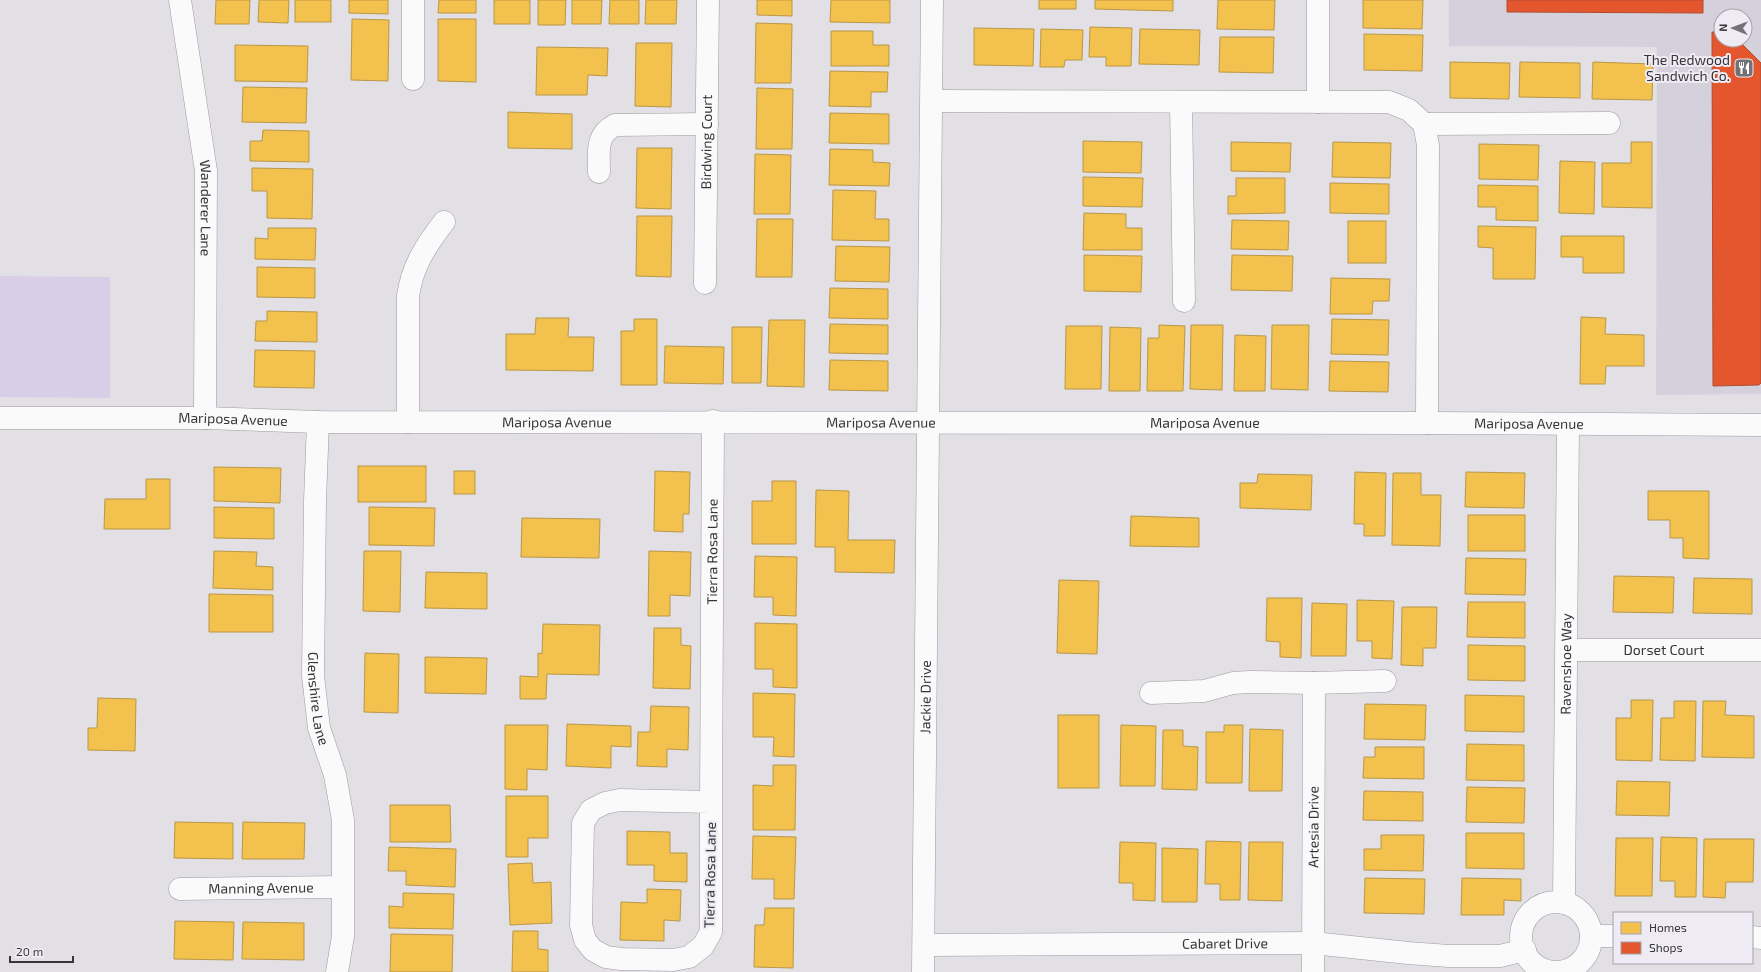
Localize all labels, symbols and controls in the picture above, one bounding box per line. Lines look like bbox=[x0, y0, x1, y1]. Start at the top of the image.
north arrow bbox=[1713, 8, 1753, 48]
text: N bbox=[1716, 24, 1729, 32]
place label: The Redwood Sandwich Co. bbox=[1644, 51, 1730, 84]
restaurant icon: The Redwood Sandwich Co. bbox=[1733, 57, 1755, 79]
street label: Birdwing Court bbox=[697, 95, 715, 189]
street label: Wanderer Lane bbox=[196, 159, 215, 256]
street label: Mariposa Avenue bbox=[178, 409, 288, 429]
street label: Mariposa Avenue bbox=[502, 413, 612, 430]
street label: Mariposa Avenue bbox=[826, 413, 936, 431]
street label: Mariposa Avenue bbox=[1150, 414, 1260, 431]
street label: Mariposa Avenue bbox=[1474, 414, 1584, 432]
street label: Tierra Rosa Lane bbox=[703, 499, 721, 605]
street label: Ravenshoe Way bbox=[1557, 613, 1574, 715]
street label: Dorset Court bbox=[1624, 641, 1704, 658]
street label: Glenshire Lane bbox=[305, 652, 333, 747]
street label: Jackie Drive bbox=[916, 660, 934, 734]
street label: Artesia Drive bbox=[1304, 786, 1322, 868]
street label: Tierra Rosa Lane bbox=[700, 822, 719, 928]
street label: Manning Avenue bbox=[208, 878, 314, 897]
legend bbox=[1613, 912, 1753, 964]
text: Homes bbox=[1649, 920, 1687, 934]
street label: Cabaret Drive bbox=[1182, 934, 1268, 952]
scale bar bbox=[10, 938, 73, 964]
text: Shops bbox=[1649, 940, 1683, 954]
text: 20 m bbox=[16, 944, 43, 958]

